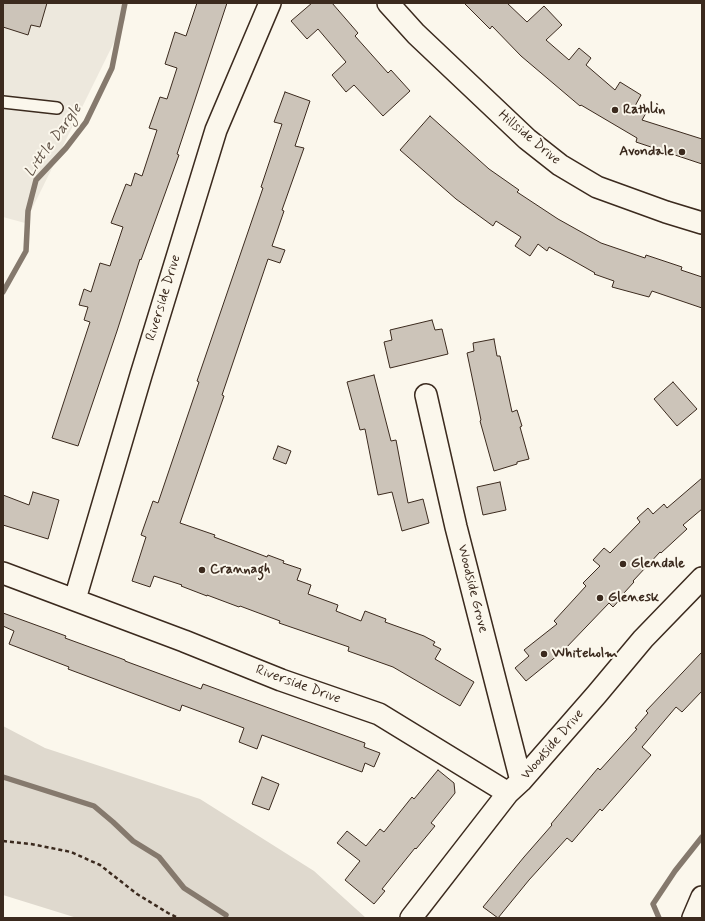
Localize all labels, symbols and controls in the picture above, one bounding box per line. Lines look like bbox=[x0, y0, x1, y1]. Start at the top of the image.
water label: Little Dargle bbox=[21, 101, 87, 181]
place label: Rathlin bbox=[623, 102, 665, 118]
marker: Rathlin bbox=[610, 105, 620, 115]
street label: Hillside Drive bbox=[494, 107, 564, 169]
place label: Avondale bbox=[619, 144, 674, 160]
marker: Avondale bbox=[677, 147, 687, 157]
street label: Riverside Drive bbox=[143, 253, 185, 343]
street label: Woodside Grove bbox=[453, 543, 491, 635]
place label: Glendale bbox=[631, 556, 685, 572]
marker: Glendale bbox=[618, 559, 628, 569]
place label: Crannagh bbox=[210, 562, 270, 578]
marker: Crannagh bbox=[197, 565, 207, 575]
place label: Glenesk bbox=[608, 590, 659, 606]
marker: Glenesk bbox=[595, 593, 605, 603]
place label: Whiteholm bbox=[552, 646, 618, 662]
marker: Whiteholm bbox=[539, 649, 549, 659]
street label: Riverside Drive bbox=[253, 662, 343, 708]
street label: Woodside Drive bbox=[518, 706, 588, 784]

